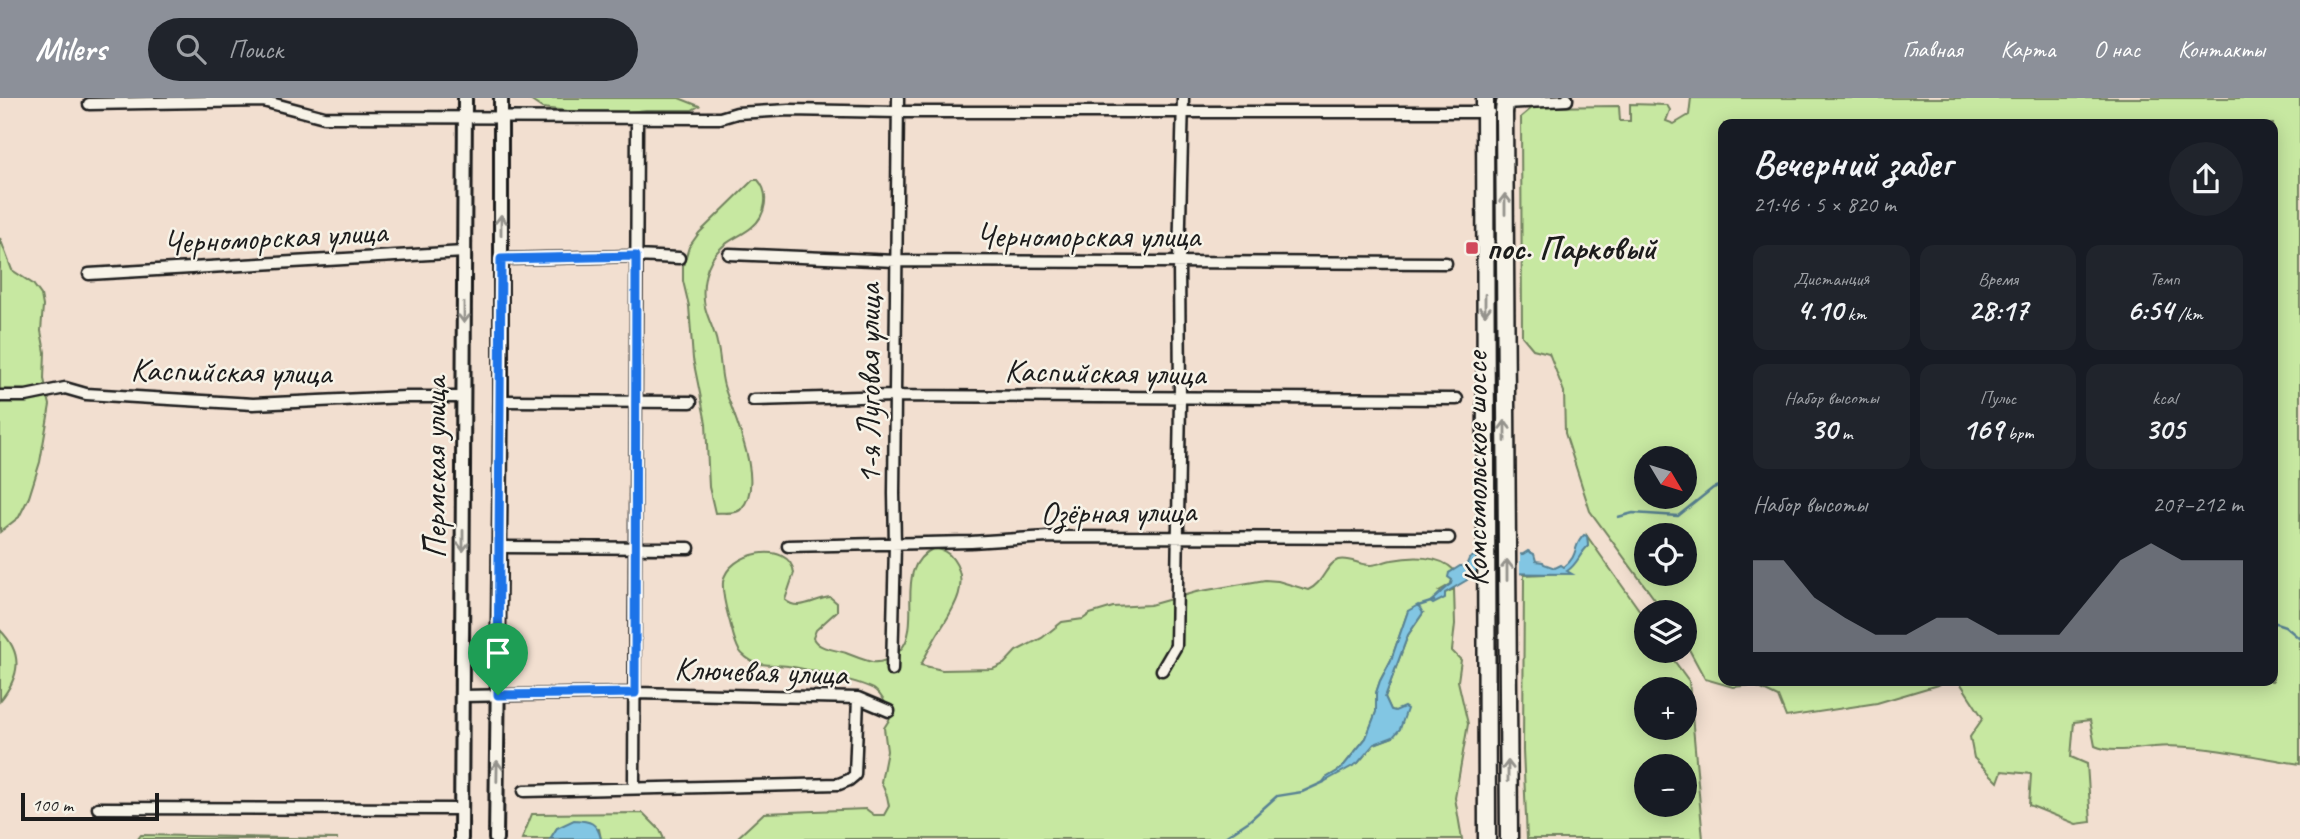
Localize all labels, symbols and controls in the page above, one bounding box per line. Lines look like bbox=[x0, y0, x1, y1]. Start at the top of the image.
search box bbox=[148, 18, 638, 81]
text: Milers bbox=[35, 28, 106, 70]
icon: search bbox=[172, 30, 210, 68]
text: Поиск bbox=[228, 33, 283, 66]
text: Главная bbox=[1902, 34, 1963, 64]
text: Карта bbox=[2001, 34, 2055, 64]
text: О нас bbox=[2093, 34, 2140, 64]
text: Контакты bbox=[2178, 34, 2265, 64]
text: Вечерний забег bbox=[1753, 140, 1952, 187]
button: share bbox=[2169, 142, 2243, 216]
text: 21:46 · 5 × 820 m bbox=[1753, 190, 1896, 219]
one-way arrow bbox=[1498, 193, 1512, 216]
street label: Черноморская улица bbox=[162, 210, 390, 264]
one-way arrow bbox=[494, 214, 508, 237]
street label: Черноморская улица bbox=[976, 215, 1202, 257]
place label: пос. Парковый bbox=[1486, 227, 1658, 269]
marker: пос. Парковый bbox=[1464, 240, 1480, 256]
text: Дистанция bbox=[1793, 267, 1869, 291]
text: Время bbox=[1978, 267, 2018, 291]
text: Темп bbox=[2149, 267, 2180, 291]
street label: 1-я Луговая улица bbox=[848, 282, 890, 484]
text: 4.10 bbox=[1797, 291, 1843, 329]
text: 28:17 bbox=[1968, 291, 2028, 329]
text: 6:54 bbox=[2127, 291, 2173, 329]
one-way arrow bbox=[1478, 293, 1492, 316]
one-way arrow bbox=[457, 301, 471, 324]
text: km bbox=[1843, 302, 1866, 326]
text: /km bbox=[2173, 302, 2203, 326]
street label: Каспийская улица bbox=[130, 348, 334, 394]
street label: Каспийская улица bbox=[1004, 349, 1208, 395]
street label: Комсомольское шоссе bbox=[1455, 349, 1497, 586]
street label: Пермская улица bbox=[414, 375, 456, 559]
text: Набор высоты bbox=[1784, 386, 1878, 410]
text: Пульс bbox=[1980, 386, 2016, 410]
text: kcal bbox=[2152, 386, 2177, 410]
text: 30 bbox=[1810, 410, 1837, 448]
text: 169 bbox=[1962, 410, 2003, 448]
text: 305 bbox=[2145, 410, 2185, 448]
one-way arrow bbox=[1498, 420, 1512, 443]
text: m bbox=[1837, 421, 1852, 445]
text: bpm bbox=[2003, 421, 2034, 445]
north arrow bbox=[1634, 446, 1698, 509]
map controls bbox=[1634, 446, 1697, 817]
street label: Озёрная улица bbox=[1040, 490, 1198, 534]
text: Набор высоты bbox=[1753, 490, 1867, 519]
text: 207–212 m bbox=[2152, 490, 2243, 519]
button: locate bbox=[1634, 523, 1697, 586]
one-way arrow bbox=[456, 529, 469, 552]
one-way arrow bbox=[1500, 559, 1514, 582]
button: layers bbox=[1634, 600, 1697, 663]
pin bbox=[468, 623, 528, 695]
icon: arrive bbox=[479, 634, 517, 672]
street label: Ключевая улица bbox=[674, 647, 851, 695]
button: + bbox=[1634, 677, 1697, 740]
button: − bbox=[1634, 754, 1697, 817]
one-way arrow bbox=[490, 760, 504, 783]
one-way arrow bbox=[1501, 760, 1515, 783]
scale bar bbox=[21, 790, 159, 822]
text: 100 m bbox=[32, 793, 73, 817]

